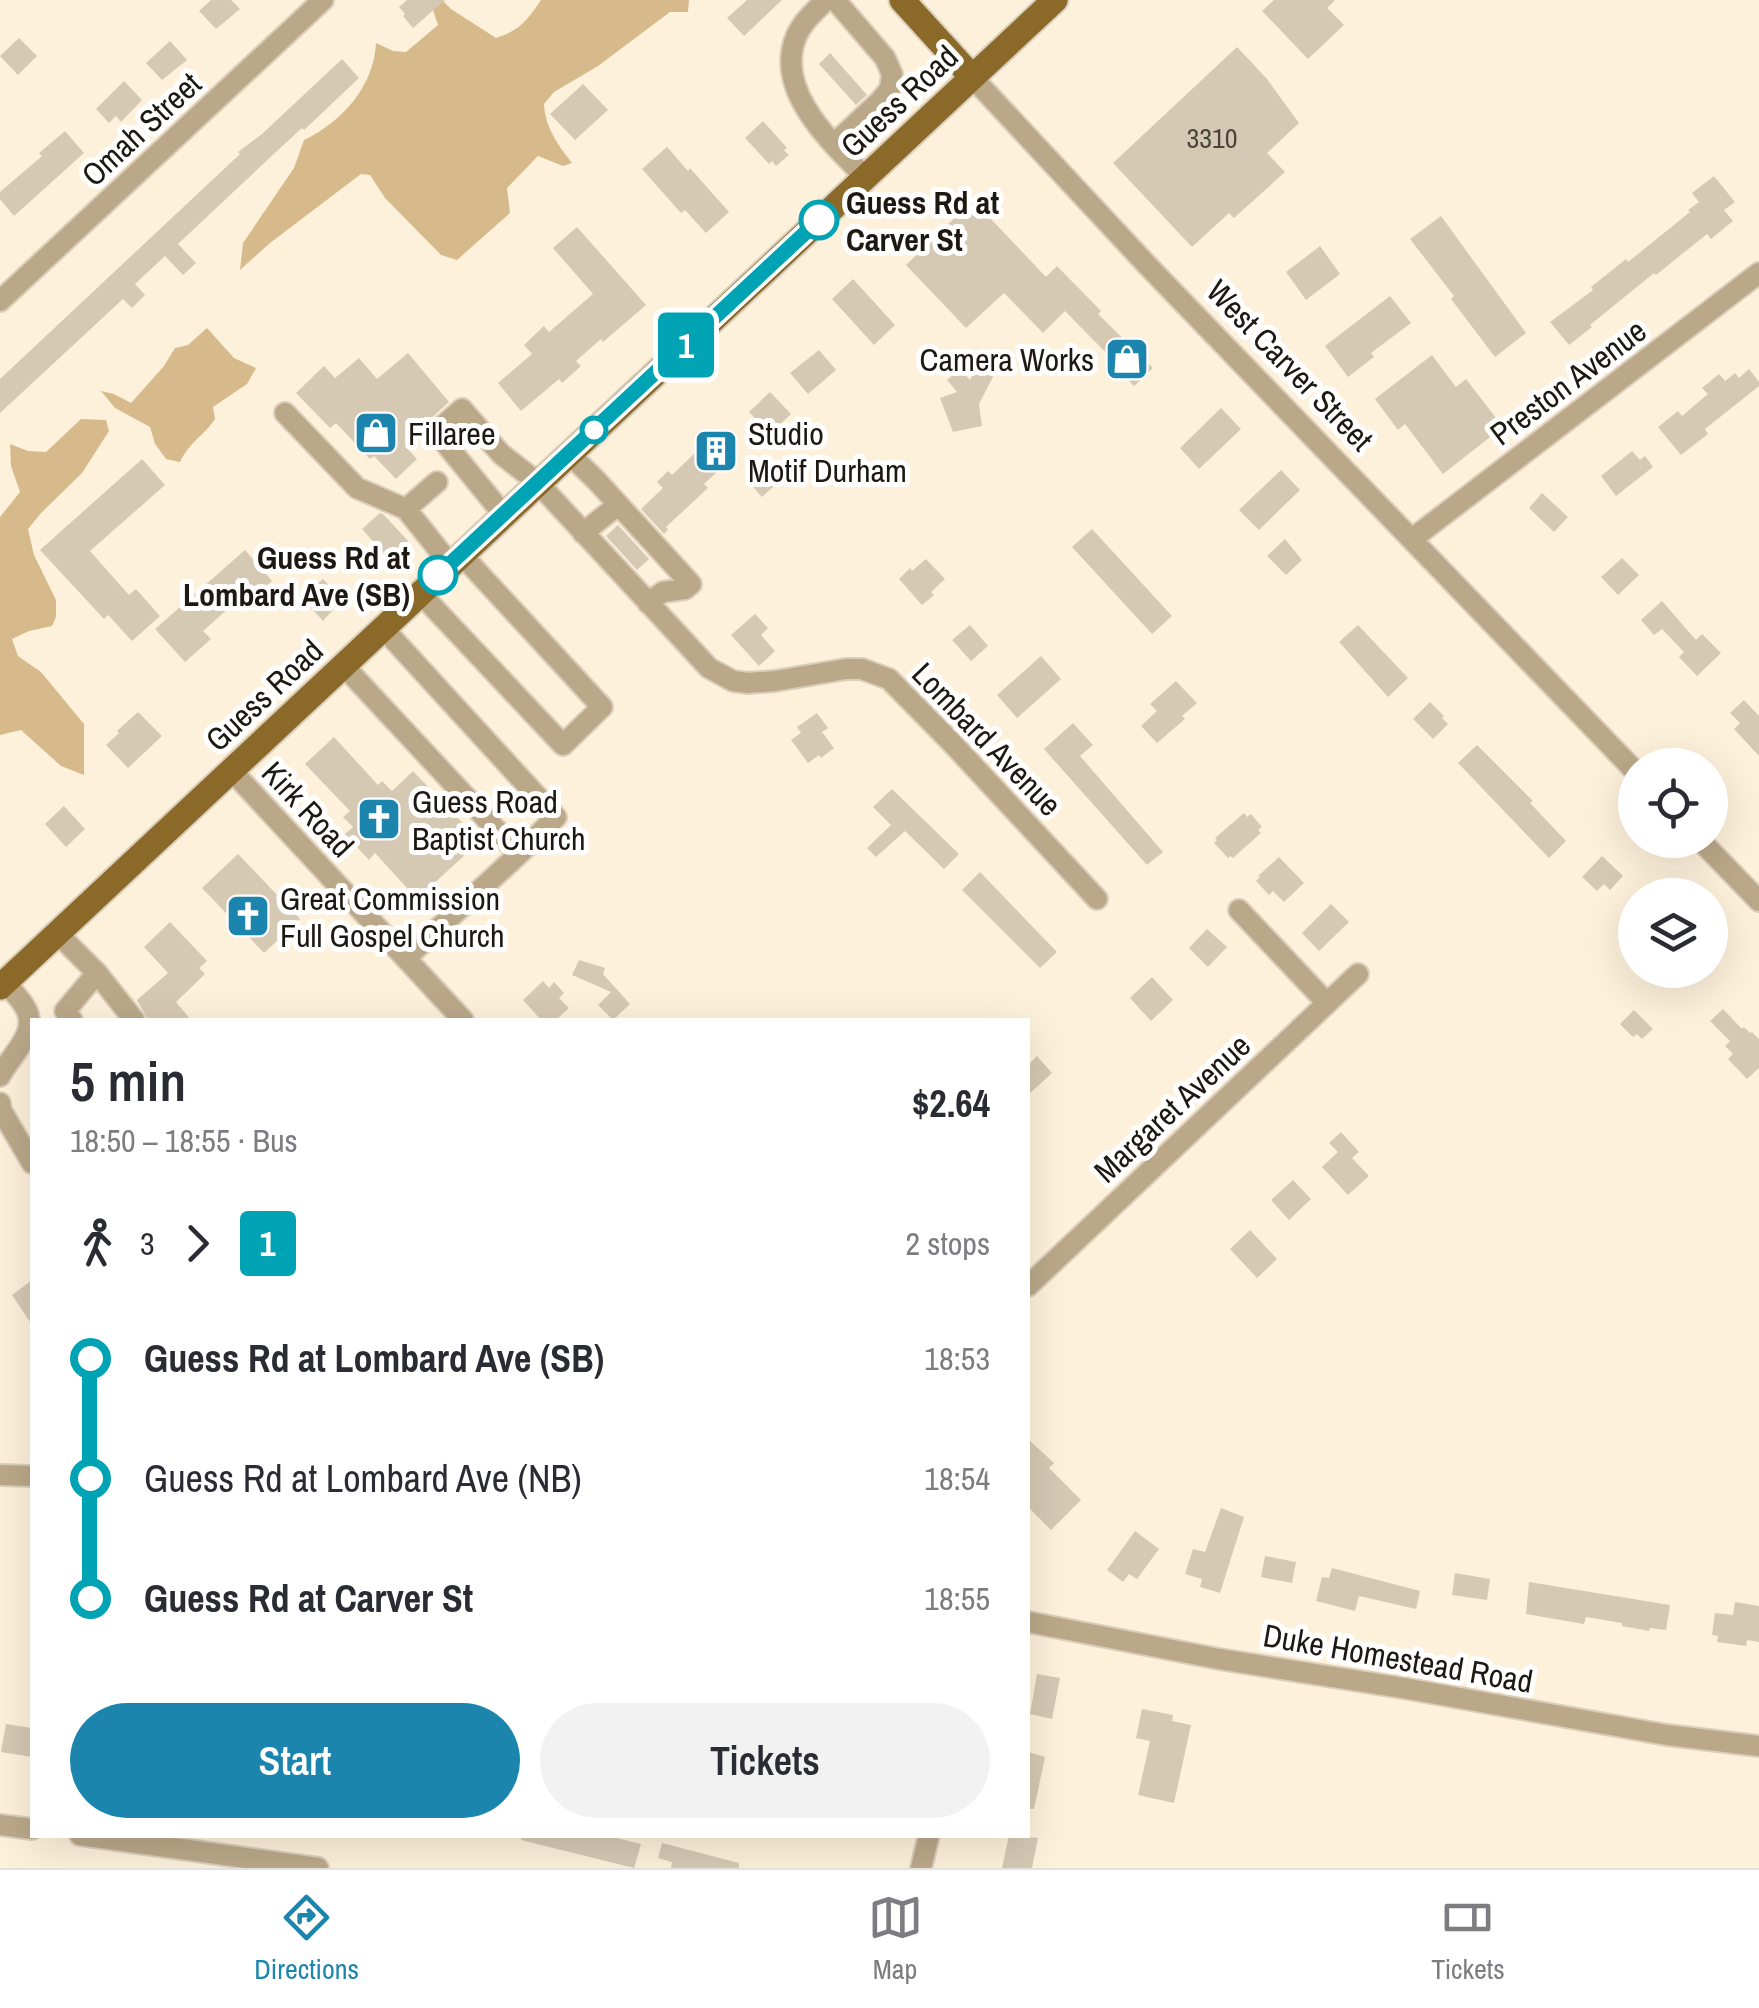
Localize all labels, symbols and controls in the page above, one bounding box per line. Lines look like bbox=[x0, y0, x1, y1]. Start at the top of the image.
street label: Guess Road bbox=[831, 36, 967, 166]
street label: Omah Street bbox=[72, 63, 210, 195]
house number: 3310 bbox=[1186, 119, 1238, 157]
place label: Guess Rd at Carver St bbox=[846, 181, 999, 261]
marker: Guess Rd at Carver St bbox=[800, 201, 838, 239]
street label: West Carver Street bbox=[1197, 270, 1383, 460]
street label: Preston Avenue bbox=[1481, 309, 1655, 455]
line badge: 1 bbox=[654, 312, 718, 378]
text: 1 bbox=[678, 322, 694, 369]
shop icon: Camera Works bbox=[1104, 336, 1150, 382]
place label: Camera Works bbox=[920, 338, 1094, 381]
shop icon: Fillaree bbox=[353, 410, 399, 456]
place label: Fillaree bbox=[408, 412, 496, 455]
place label: Studio Motif Durham bbox=[748, 412, 907, 492]
unlabelled marker bbox=[581, 417, 607, 443]
building icon: Studio Motif Durham bbox=[693, 428, 739, 474]
place label: Guess Rd at Lombard Ave (SB) bbox=[183, 536, 410, 616]
marker: Guess Rd at Lombard Ave (SB) bbox=[419, 556, 457, 594]
street label: Guess Road bbox=[196, 630, 332, 760]
street label: Lombard Avenue bbox=[903, 653, 1071, 825]
map controls bbox=[1618, 748, 1728, 988]
button: locate bbox=[1618, 748, 1728, 858]
street label: Kirk Road bbox=[252, 752, 364, 866]
place label: Guess Road Baptist Church bbox=[412, 780, 586, 860]
church icon: Guess Road Baptist Church bbox=[356, 796, 402, 842]
place label: Great Commission Full Gospel Church bbox=[280, 877, 505, 957]
button: layers bbox=[1618, 878, 1728, 988]
church icon: Great Commission Full Gospel Church bbox=[225, 893, 271, 939]
street label: Margaret Avenue bbox=[1084, 1024, 1260, 1192]
text: 5 min bbox=[70, 1044, 186, 1118]
text: $2.64 bbox=[912, 1078, 990, 1129]
text: 18:50 – 18:55 · Bus bbox=[70, 1119, 298, 1162]
icon: walk bbox=[70, 1216, 125, 1271]
icon: forward bbox=[170, 1216, 225, 1271]
text: 1 bbox=[260, 1220, 276, 1267]
text: 3 bbox=[140, 1222, 155, 1265]
text: 2 stops bbox=[905, 1222, 990, 1265]
text: Guess Rd at Lombard Ave (SB) bbox=[144, 1333, 604, 1384]
text: 18:53 bbox=[924, 1337, 990, 1380]
text: Guess Rd at Lombard Ave (NB) bbox=[144, 1453, 582, 1504]
text: 18:54 bbox=[924, 1457, 990, 1500]
text: Guess Rd at Carver St bbox=[144, 1573, 473, 1624]
text: 18:55 bbox=[924, 1577, 990, 1620]
street label: Duke Homestead Road bbox=[1260, 1613, 1536, 1703]
button: Start bbox=[70, 1703, 520, 1818]
button: Tickets bbox=[540, 1703, 990, 1818]
tab: Directions bbox=[254, 1890, 359, 1988]
tab: Map bbox=[868, 1890, 923, 1988]
tab: Tickets bbox=[1431, 1890, 1505, 1988]

